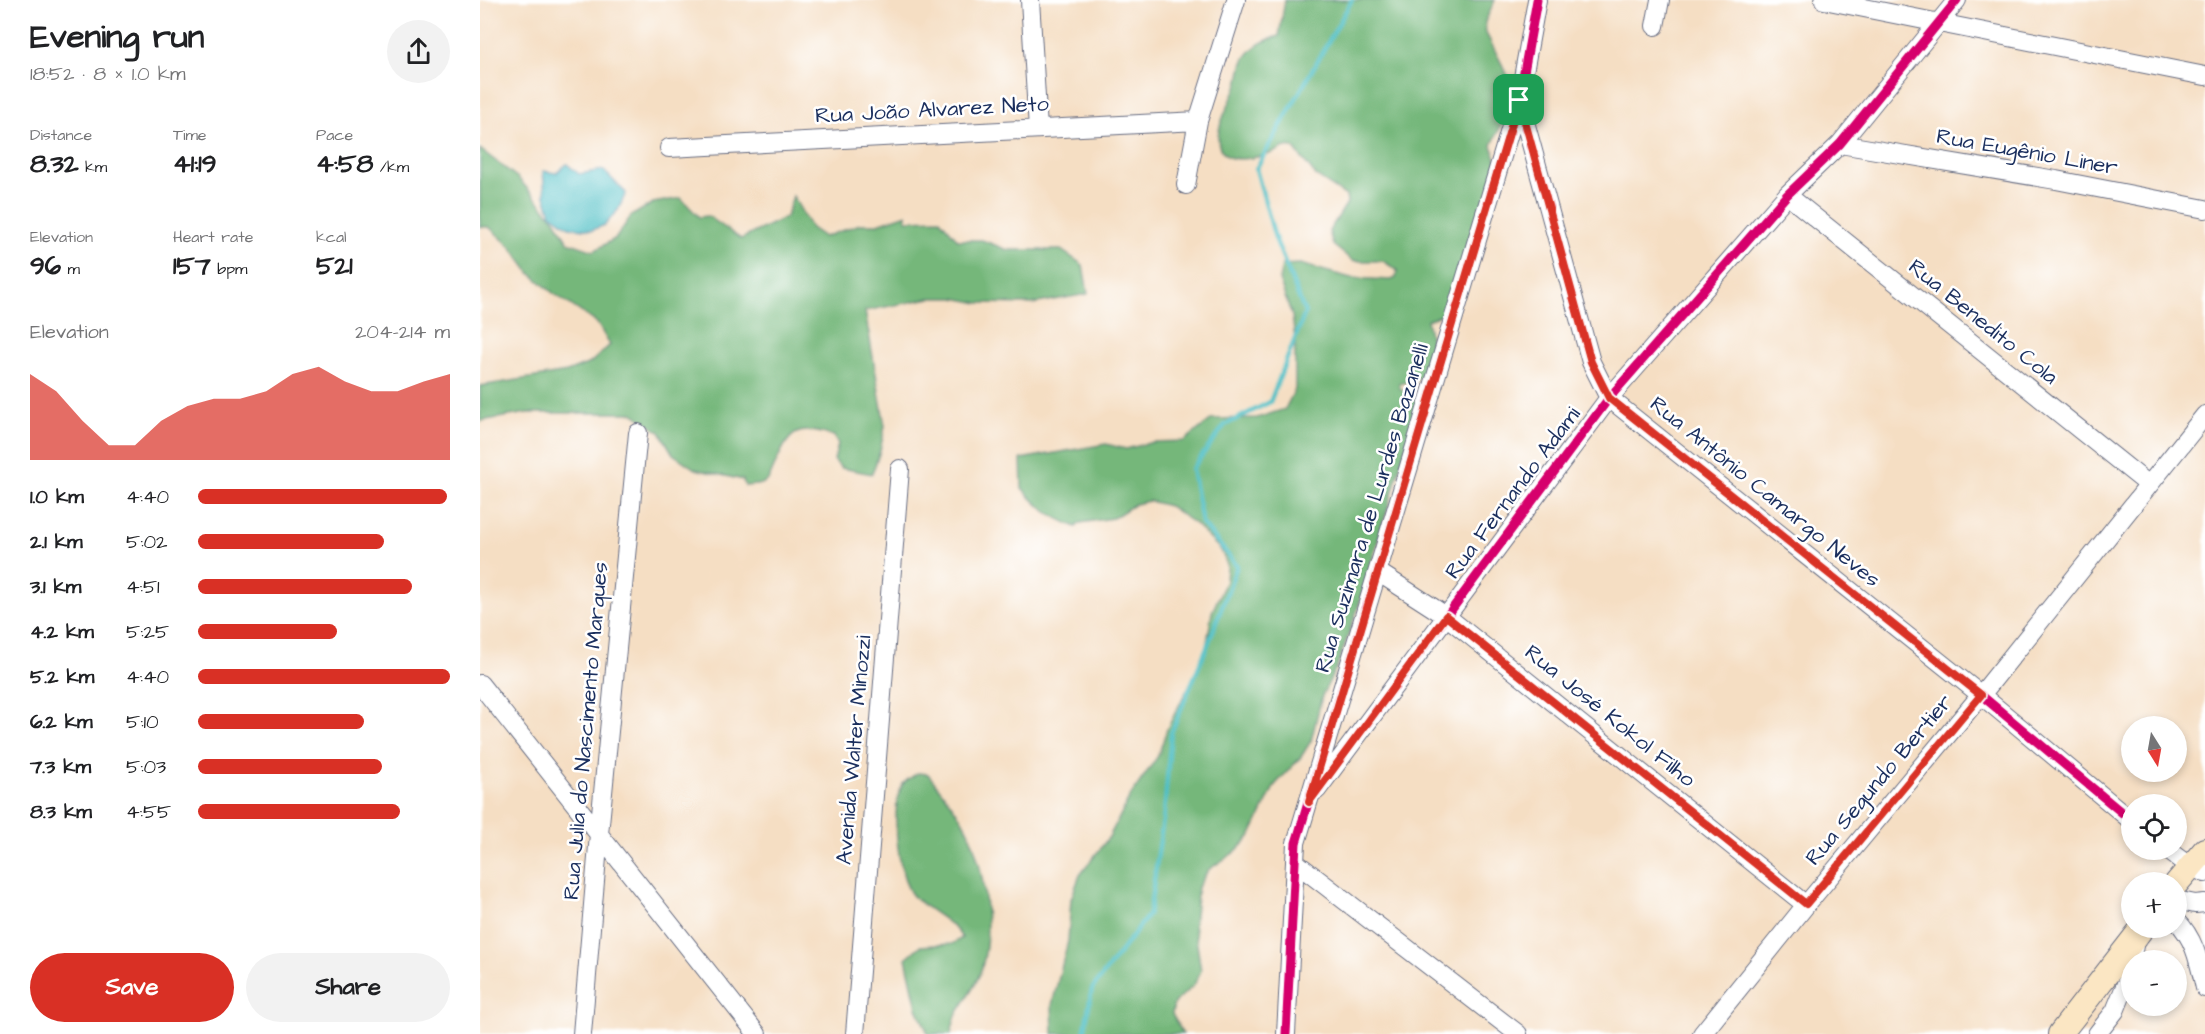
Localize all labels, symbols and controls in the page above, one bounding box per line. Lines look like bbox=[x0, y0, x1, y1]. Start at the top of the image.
text: Evening run bbox=[30, 14, 204, 60]
button: share bbox=[387, 20, 450, 83]
text: 18:52 · 8 × 1.0 km bbox=[30, 60, 186, 88]
pin bbox=[1493, 74, 1544, 125]
icon: arrive bbox=[1502, 83, 1535, 116]
street label: Rua João Alvarez Neto bbox=[814, 88, 1050, 132]
street label: Rua Eugênio Liner bbox=[1934, 121, 2120, 184]
text: Distance bbox=[30, 124, 92, 146]
text: Time bbox=[173, 124, 207, 146]
text: Pace bbox=[316, 124, 353, 146]
text: 8.32 bbox=[30, 146, 79, 182]
text: 41:19 bbox=[173, 146, 217, 182]
text: 4:58 bbox=[316, 146, 373, 182]
text: km bbox=[79, 156, 107, 178]
text: /km bbox=[373, 156, 409, 178]
text: Elevation bbox=[30, 226, 93, 248]
text: Heart rate bbox=[173, 226, 253, 248]
text: kcal bbox=[316, 226, 347, 248]
text: 96 bbox=[30, 248, 61, 284]
text: 157 bbox=[173, 248, 211, 284]
text: 521 bbox=[316, 248, 353, 284]
street label: Rua Benedito Cola bbox=[1902, 252, 2064, 392]
text: m bbox=[61, 258, 80, 280]
text: bpm bbox=[211, 258, 247, 280]
text: Elevation bbox=[30, 318, 109, 346]
text: 204–214 m bbox=[355, 318, 450, 346]
street label: Rua Suzimara de Lurdes Bazanelli bbox=[1307, 340, 1437, 676]
street label: Rua Antônio Camargo Neves bbox=[1642, 389, 1887, 596]
street label: Rua Fernando Adami bbox=[1438, 400, 1588, 586]
text: 1.0 km bbox=[30, 483, 84, 511]
text: 4:40 bbox=[126, 483, 169, 511]
text: 2.1 km bbox=[30, 528, 83, 556]
text: 5:02 bbox=[126, 528, 168, 556]
street label: Rua Julia do Nascimento Marques bbox=[556, 561, 616, 901]
text: 3.1 km bbox=[30, 573, 81, 601]
text: 4:51 bbox=[126, 573, 160, 601]
text: 4.2 km bbox=[30, 618, 94, 646]
text: 5:25 bbox=[126, 618, 169, 646]
street label: Avenida Walter Minozzi bbox=[829, 634, 879, 866]
street label: Rua José Kokol Filho bbox=[1518, 637, 1703, 795]
text: 5.2 km bbox=[30, 663, 94, 691]
text: 4:40 bbox=[126, 663, 169, 691]
street label: Rua Segundo Bertier bbox=[1798, 688, 1961, 873]
text: 6.2 km bbox=[30, 708, 93, 736]
text: 5:10 bbox=[126, 708, 159, 736]
north arrow bbox=[2121, 716, 2187, 782]
map controls bbox=[2121, 716, 2187, 1016]
text: 7.3 km bbox=[30, 753, 91, 781]
text: 5:03 bbox=[126, 753, 166, 781]
button: locate bbox=[2121, 794, 2187, 860]
text: 8.3 km bbox=[30, 798, 92, 826]
text: 4:55 bbox=[126, 798, 171, 826]
button: + bbox=[2121, 872, 2187, 938]
button: − bbox=[2121, 950, 2187, 1016]
button: Save bbox=[30, 953, 234, 1022]
button: Share bbox=[246, 953, 450, 1022]

